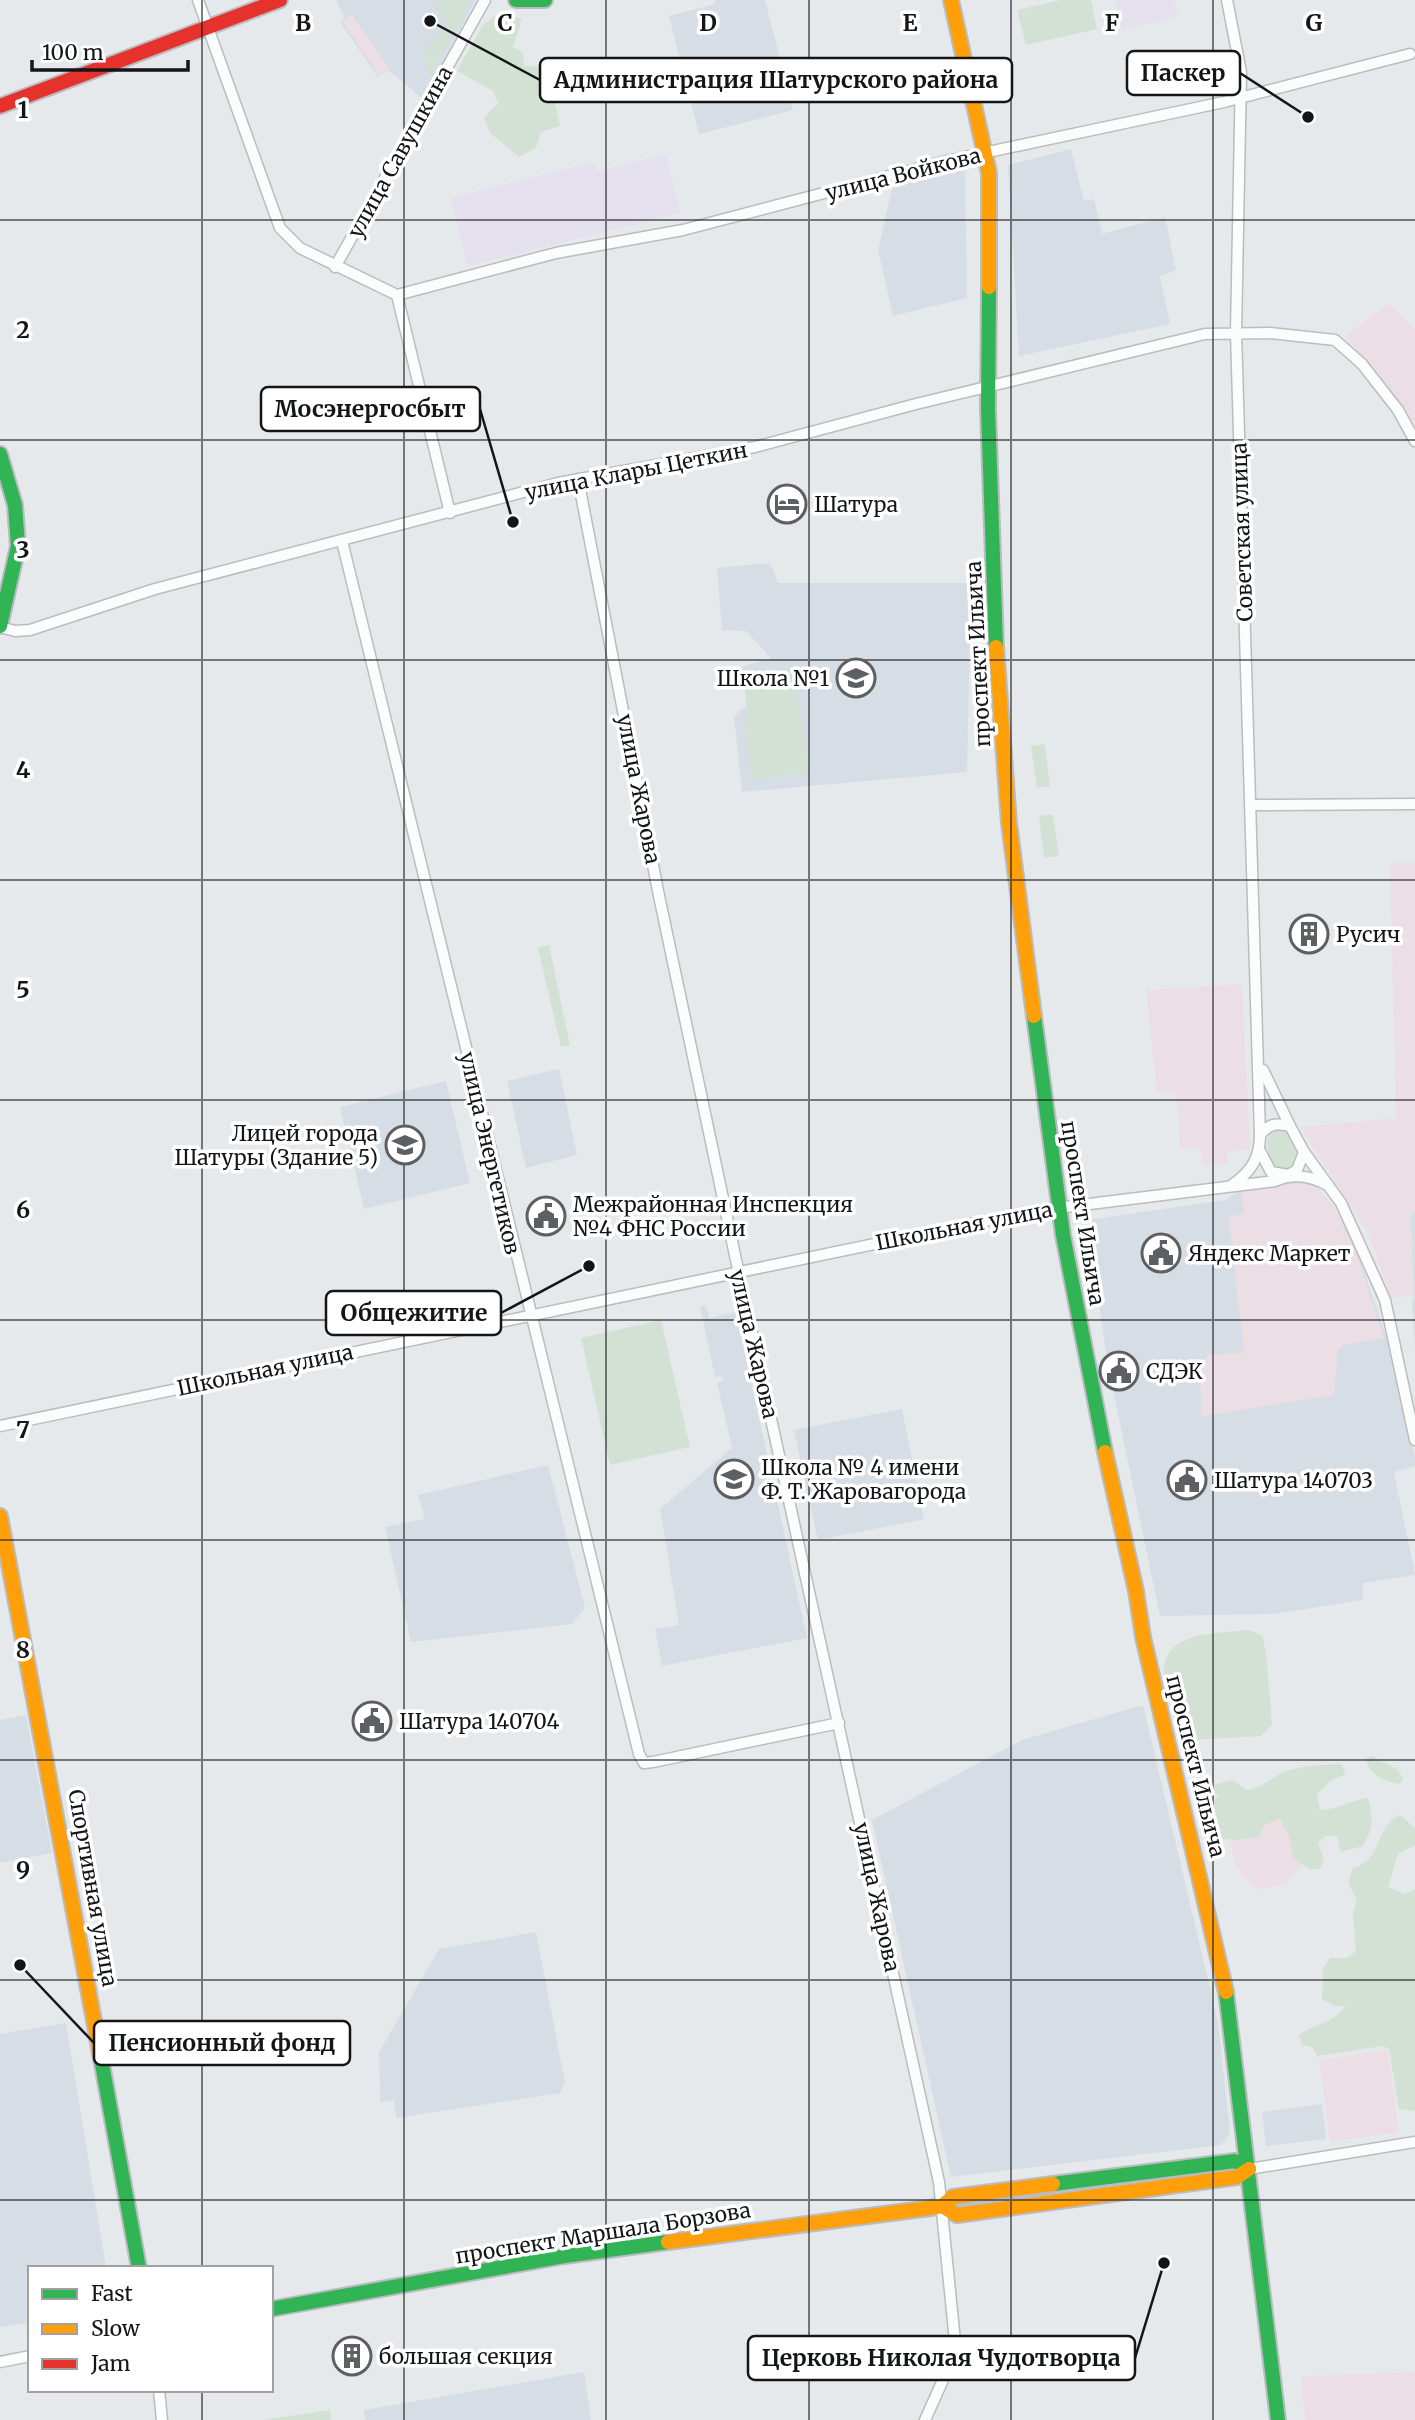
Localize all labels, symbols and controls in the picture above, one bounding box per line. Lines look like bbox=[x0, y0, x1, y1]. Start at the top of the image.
text: B bbox=[295, 8, 311, 37]
text: C bbox=[497, 8, 513, 37]
text: D bbox=[699, 8, 717, 37]
text: E bbox=[902, 8, 918, 37]
text: F bbox=[1105, 8, 1119, 37]
text: G bbox=[1306, 8, 1323, 37]
scale bar bbox=[32, 28, 187, 72]
text: 100 m bbox=[42, 39, 104, 66]
callout: Паскер bbox=[1127, 51, 1240, 95]
callout: Администрация Шатурского района bbox=[540, 58, 1012, 102]
text: Паскер bbox=[1141, 58, 1225, 87]
street label: улица Савушкина bbox=[342, 61, 458, 243]
text: Администрация Шатурского района bbox=[553, 65, 998, 94]
text: 1 bbox=[18, 95, 29, 124]
street label: улица Войкова bbox=[822, 142, 984, 206]
text: 2 bbox=[16, 315, 30, 344]
callout: Мосэнергосбыт bbox=[261, 387, 480, 431]
text: Мосэнергосбыт bbox=[274, 394, 466, 423]
street label: улица Клары Цеткин bbox=[522, 436, 750, 506]
street label: Советская улица bbox=[1225, 442, 1259, 622]
hotel icon: Шатура bbox=[766, 483, 808, 525]
place label: Шатура bbox=[814, 491, 898, 518]
text: 3 bbox=[16, 535, 30, 564]
street label: проспект Ильича bbox=[960, 560, 996, 748]
school or university icon: Школа №1 bbox=[835, 657, 877, 699]
place label: Школа №1 bbox=[716, 665, 829, 692]
street label: улица Жарова bbox=[611, 712, 667, 866]
text: 4 bbox=[16, 755, 31, 784]
building icon: Русич bbox=[1288, 913, 1330, 955]
place label: Русич bbox=[1336, 921, 1400, 948]
text: 5 bbox=[16, 975, 30, 1004]
street label: улица Энергетиков bbox=[454, 1049, 526, 1257]
street label: проспект Ильича bbox=[1055, 1119, 1111, 1307]
place label: Лицей города Шатуры (Здание 5) bbox=[174, 1120, 378, 1171]
school or university icon: Лицей города Шатуры (Здание 5) bbox=[384, 1124, 426, 1166]
place label: Межрайонная Инспекция №4 ФНС России bbox=[573, 1191, 853, 1242]
text: 6 bbox=[16, 1195, 30, 1224]
public building icon: Межрайонная Инспекция №4 ФНС России bbox=[525, 1195, 567, 1237]
street label: Школьная улица bbox=[873, 1196, 1055, 1256]
public building icon: Яндекс Маркет bbox=[1140, 1232, 1182, 1274]
place label: Яндекс Маркет bbox=[1188, 1240, 1351, 1267]
street label: улица Жарова bbox=[724, 1267, 784, 1421]
callout: Общежитие bbox=[326, 1291, 501, 1335]
text: Общежитие bbox=[341, 1298, 487, 1327]
street label: Школьная улица bbox=[174, 1338, 356, 1402]
public building icon: СДЭК bbox=[1098, 1350, 1140, 1392]
place label: СДЭК bbox=[1146, 1358, 1203, 1385]
text: 7 bbox=[16, 1415, 30, 1444]
place label: Школа № 4 имени Ф. Т. Жаровагорода bbox=[761, 1454, 966, 1505]
school or university icon: Школа № 4 имени Ф. Т. Жаровагорода bbox=[713, 1458, 755, 1500]
public building icon: Шатура 140703 bbox=[1166, 1459, 1208, 1501]
place label: Шатура 140703 bbox=[1214, 1467, 1373, 1494]
text: 8 bbox=[16, 1635, 30, 1664]
street label: проспект Ильича bbox=[1160, 1672, 1232, 1860]
public building icon: Шатура 140704 bbox=[351, 1700, 393, 1742]
place label: Шатура 140704 bbox=[399, 1708, 560, 1735]
street label: Спортивная улица bbox=[62, 1787, 124, 1989]
street label: улица Жарова bbox=[848, 1820, 906, 1974]
text: 9 bbox=[16, 1855, 30, 1884]
callout: Пенсионный фонд bbox=[94, 2021, 350, 2065]
text: Пенсионный фонд bbox=[108, 2028, 336, 2057]
street label: проспект Маршала Борзова bbox=[453, 2196, 753, 2270]
legend bbox=[28, 2266, 273, 2392]
text: Fast bbox=[91, 2280, 133, 2307]
text: Slow bbox=[91, 2315, 140, 2342]
building icon: большая секция bbox=[331, 2335, 373, 2377]
callout: Церковь Николая Чудотворца bbox=[748, 2336, 1135, 2380]
place label: большая секция bbox=[379, 2343, 553, 2370]
text: Церковь Николая Чудотворца bbox=[761, 2343, 1121, 2372]
text: Jam bbox=[90, 2350, 130, 2377]

